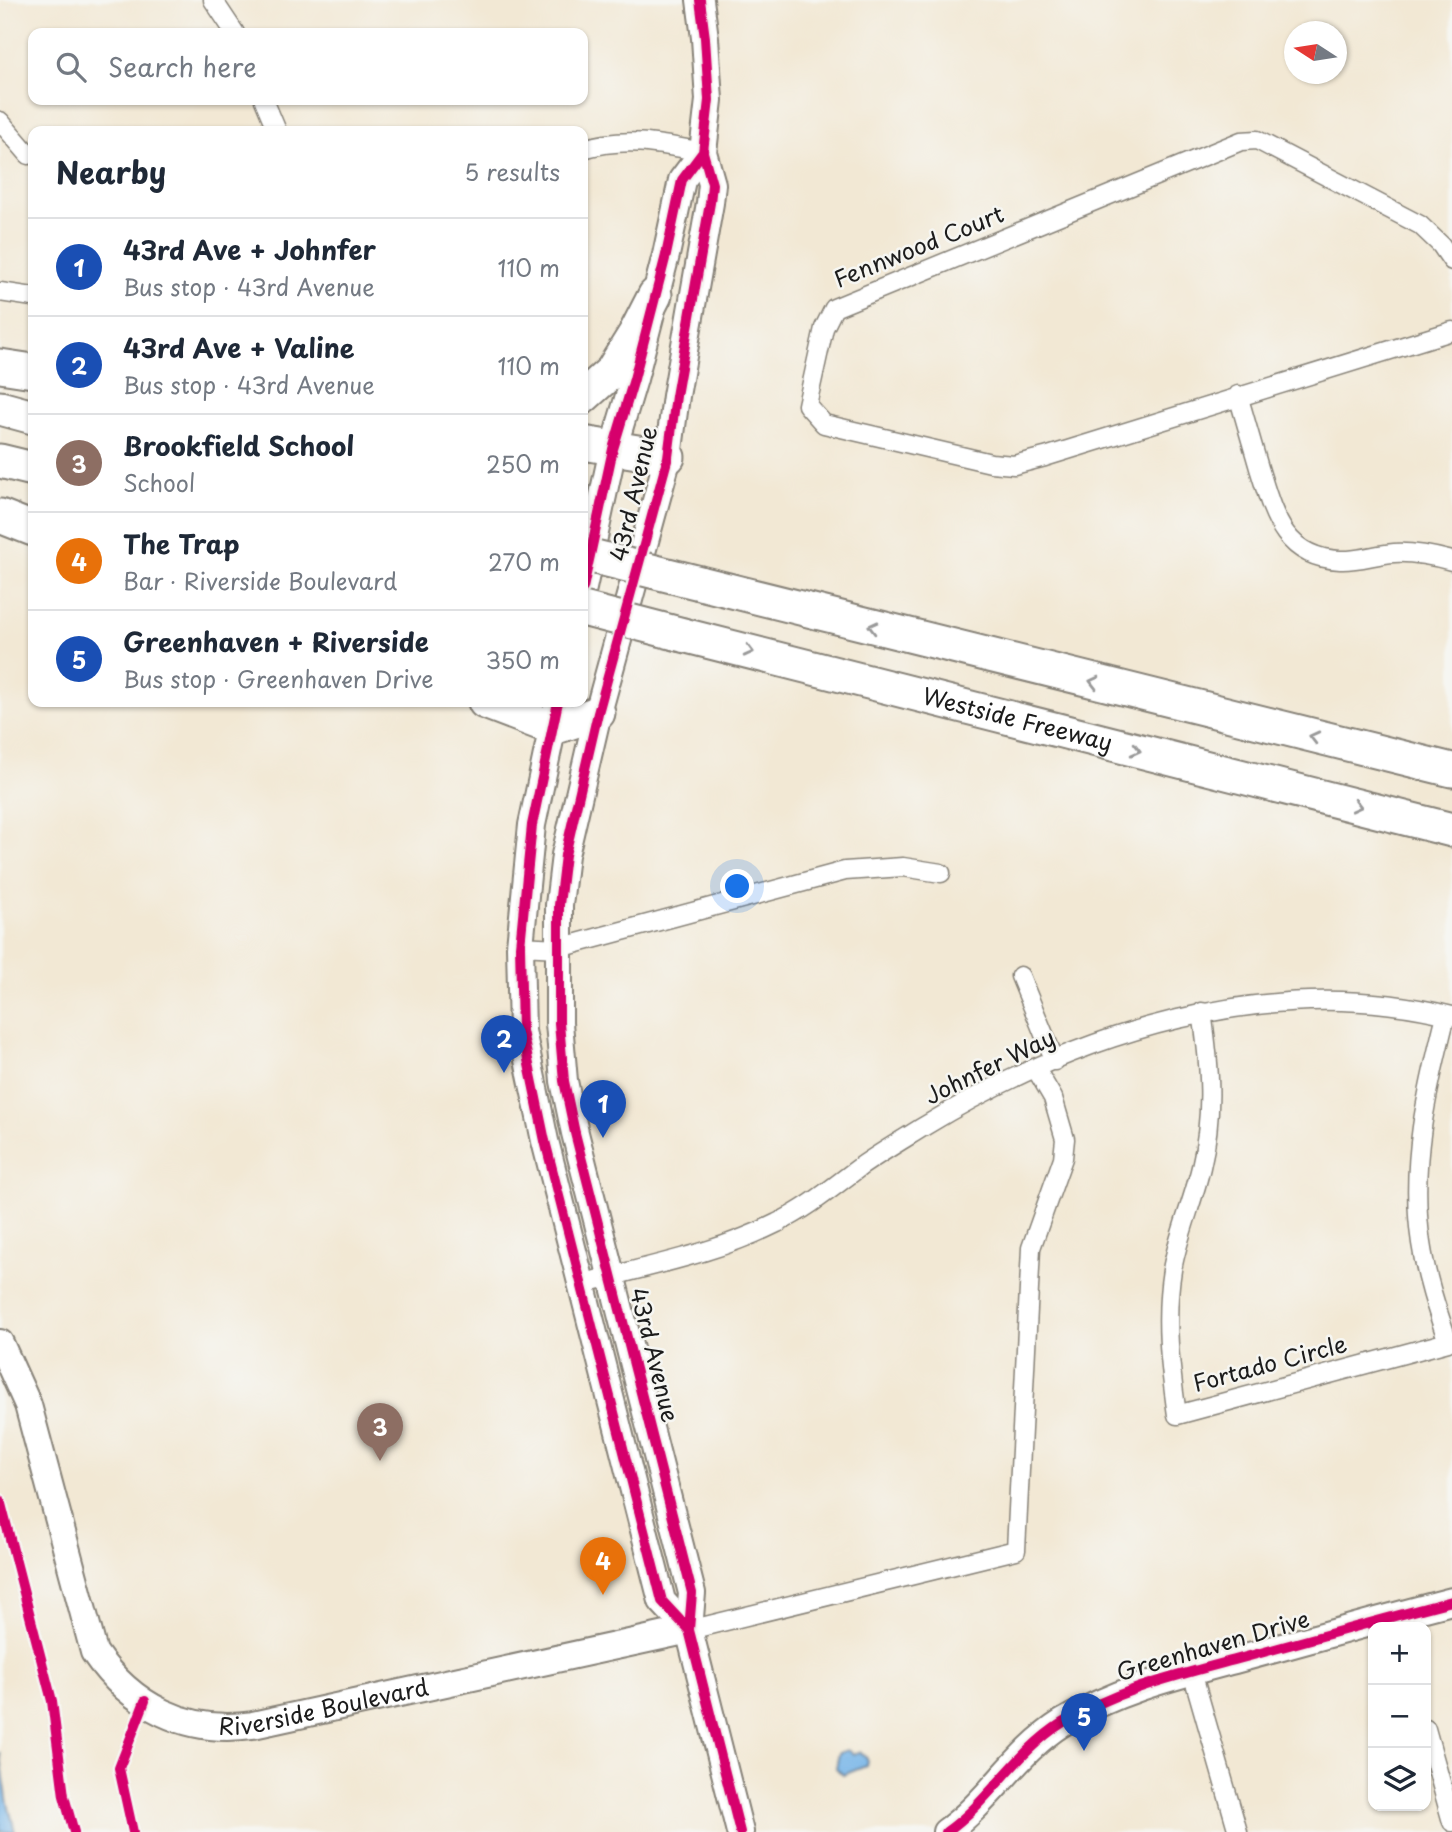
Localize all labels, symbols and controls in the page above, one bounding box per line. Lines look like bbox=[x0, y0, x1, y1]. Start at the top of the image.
north arrow bbox=[1284, 21, 1347, 84]
search box bbox=[28, 28, 588, 105]
text: Search here bbox=[108, 47, 257, 86]
icon: search bbox=[52, 48, 90, 86]
text: Nearby bbox=[56, 149, 166, 194]
text: 5 results bbox=[464, 154, 560, 189]
street label: Fennwood Court bbox=[828, 196, 1009, 296]
text: 43rd Ave + Johnfer bbox=[123, 230, 376, 269]
text: 1 bbox=[74, 250, 85, 285]
text: 110 m bbox=[498, 250, 560, 285]
text: Bus stop · 43rd Avenue bbox=[123, 269, 375, 304]
text: 43rd Ave + Valine bbox=[123, 328, 355, 367]
text: 2 bbox=[71, 348, 87, 383]
text: 110 m bbox=[498, 348, 560, 383]
text: Bus stop · 43rd Avenue bbox=[123, 367, 375, 402]
street label: 43rd Avenue bbox=[600, 423, 665, 565]
text: Brookfield School bbox=[123, 426, 354, 465]
text: 3 bbox=[71, 446, 87, 481]
text: 250 m bbox=[486, 446, 560, 481]
text: School bbox=[123, 465, 195, 500]
text: The Trap bbox=[123, 524, 240, 563]
text: 4 bbox=[71, 544, 87, 579]
text: 270 m bbox=[488, 544, 560, 579]
text: Bar · Riverside Boulevard bbox=[123, 563, 397, 598]
one-way arrow bbox=[867, 621, 879, 635]
text: Greenhaven + Riverside bbox=[123, 622, 429, 661]
text: 5 bbox=[72, 642, 86, 677]
text: 350 m bbox=[485, 642, 560, 677]
one-way arrow bbox=[743, 643, 755, 657]
text: Bus stop · Greenhaven Drive bbox=[123, 661, 433, 696]
one-way arrow bbox=[1088, 676, 1100, 690]
street label: Westside Freeway bbox=[919, 677, 1116, 759]
one-way arrow bbox=[1308, 730, 1320, 745]
one-way arrow bbox=[1130, 742, 1142, 756]
one-way arrow bbox=[1350, 798, 1362, 812]
your location bbox=[720, 869, 754, 903]
pin: 2 bbox=[481, 1015, 527, 1073]
street label: Johnfer Way bbox=[918, 1019, 1061, 1112]
pin: 1 bbox=[580, 1080, 626, 1138]
street label: 43rd Avenue bbox=[622, 1284, 689, 1426]
street label: Fortado Circle bbox=[1189, 1325, 1350, 1400]
pin: 3 bbox=[357, 1403, 403, 1461]
pin: 4 bbox=[580, 1537, 626, 1595]
street label: Greenhaven Drive bbox=[1112, 1600, 1313, 1689]
map controls bbox=[1368, 1622, 1431, 1811]
button: + bbox=[1368, 1622, 1431, 1685]
street label: Riverside Boulevard bbox=[218, 1668, 432, 1743]
button: − bbox=[1368, 1685, 1431, 1748]
pin: 5 bbox=[1061, 1693, 1107, 1751]
button: layers bbox=[1368, 1748, 1431, 1811]

